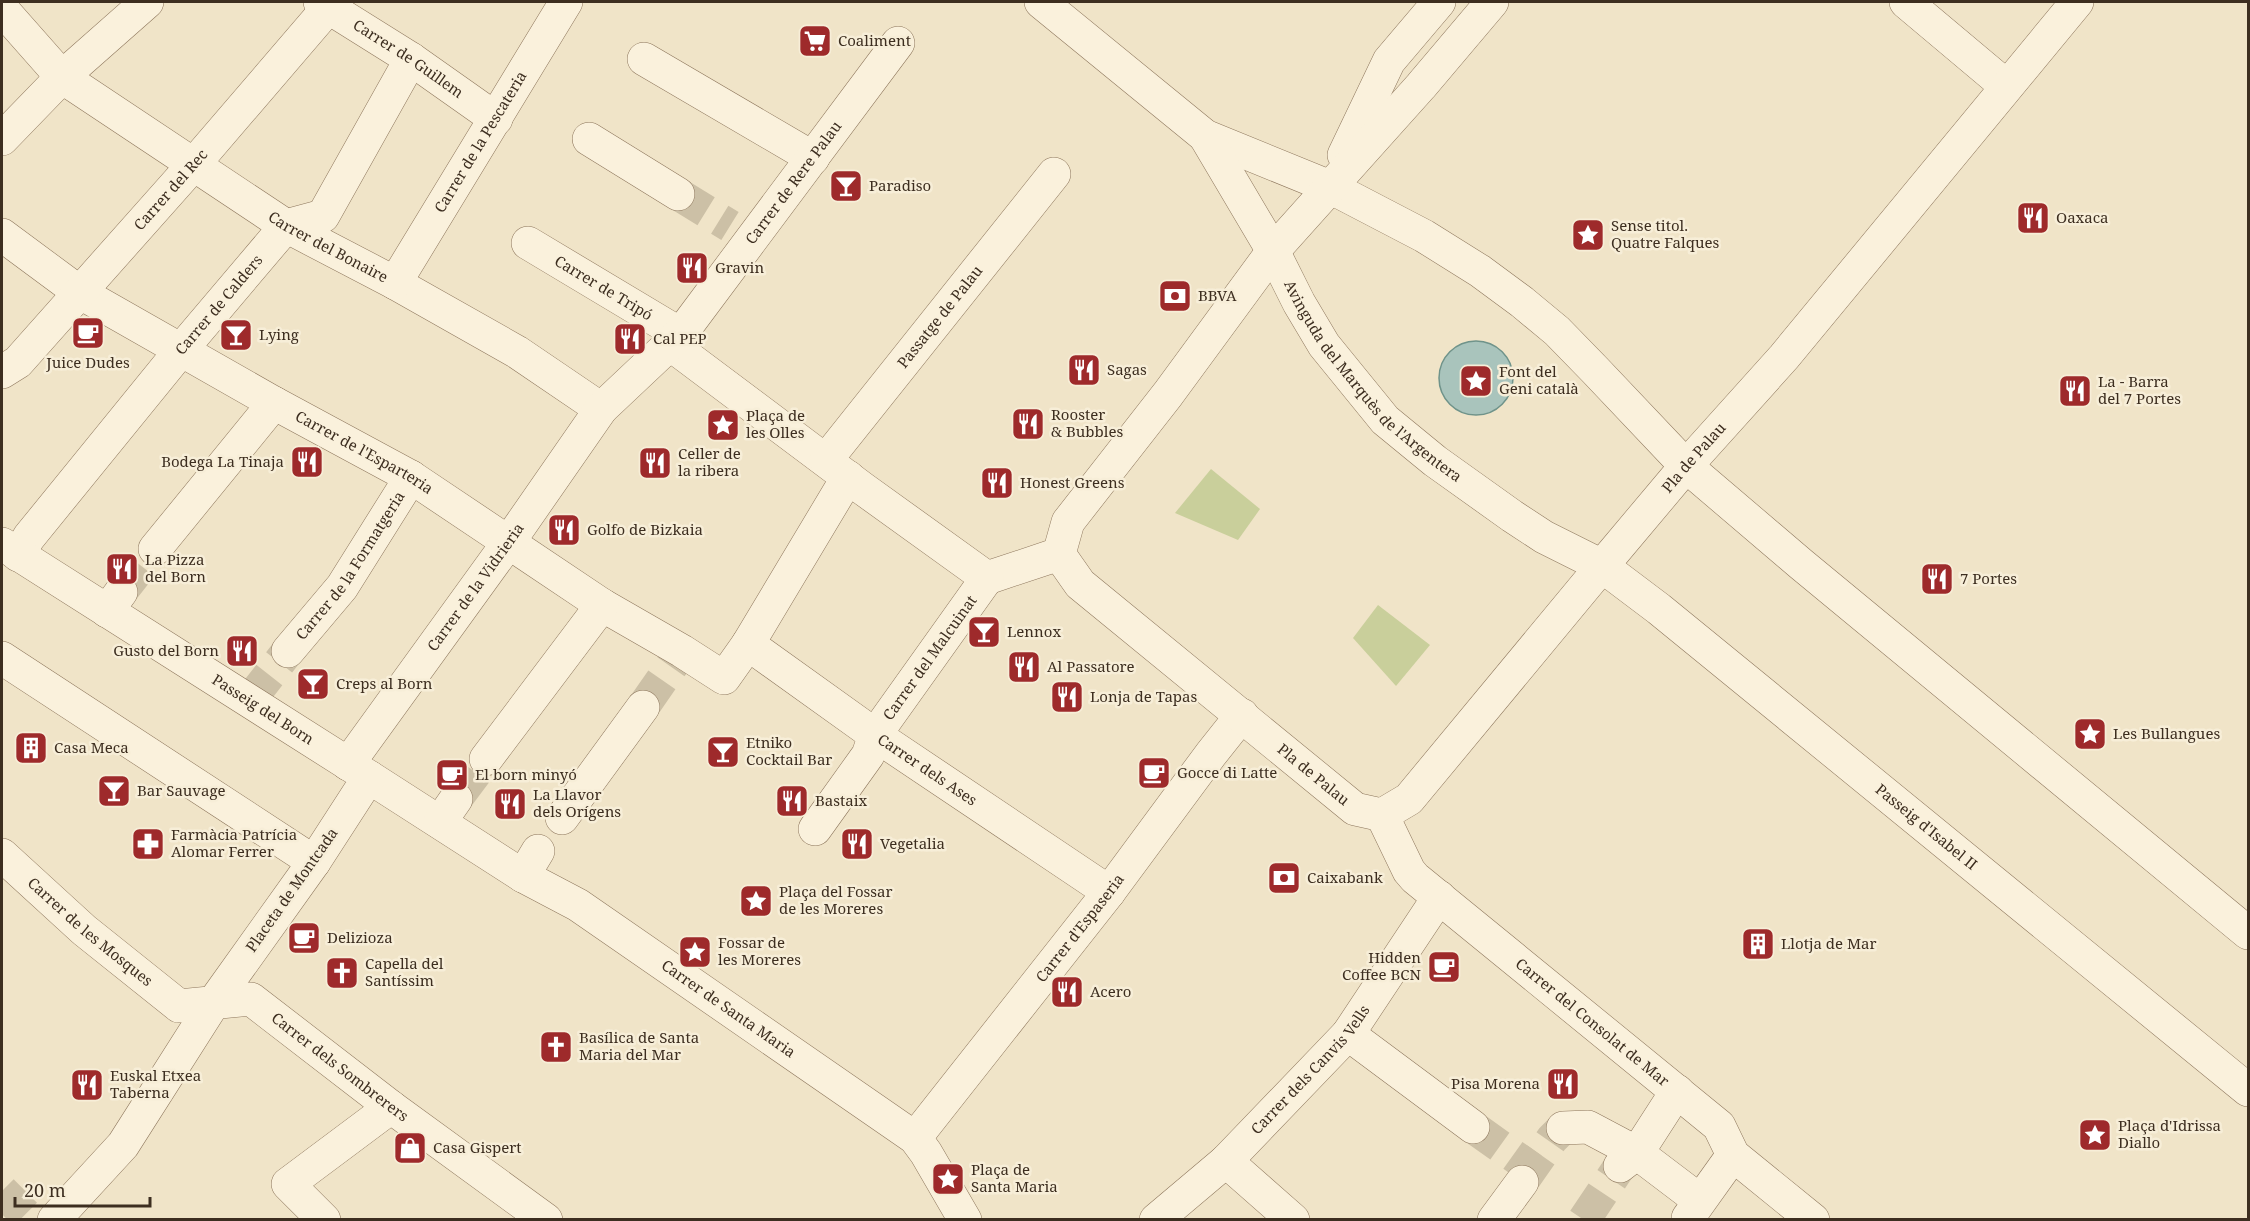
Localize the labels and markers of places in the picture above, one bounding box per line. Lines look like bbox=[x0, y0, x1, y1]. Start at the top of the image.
supermarket icon: Coaliment bbox=[797, 23, 833, 59]
place label: Coaliment bbox=[838, 30, 911, 50]
bar icon: Paradiso bbox=[828, 168, 864, 204]
place label: Paradiso bbox=[869, 175, 931, 195]
restaurant icon: Oaxaca bbox=[2015, 200, 2051, 236]
place label: Oaxaca bbox=[2056, 207, 2109, 227]
place label: Sense titol. Quatre Falques bbox=[1611, 215, 1719, 252]
place icon: Sense titol. Quatre Falques bbox=[1570, 217, 1606, 253]
restaurant icon: Gravin bbox=[674, 250, 710, 286]
place label: Gravin bbox=[715, 257, 764, 277]
bank icon: BBVA bbox=[1157, 278, 1193, 314]
place label: BBVA bbox=[1198, 285, 1237, 305]
cafe icon: Juice Dudes bbox=[70, 315, 106, 351]
bar icon: Lying bbox=[218, 317, 254, 353]
restaurant icon: Cal PEP bbox=[612, 321, 648, 357]
place label: Lying bbox=[259, 324, 299, 344]
place label: Cal PEP bbox=[653, 328, 707, 348]
place label: Juice Dudes bbox=[45, 352, 130, 372]
restaurant icon: Sagas bbox=[1066, 352, 1102, 388]
place label: Sagas bbox=[1107, 359, 1147, 379]
place label: Font del Geni català bbox=[1499, 361, 1579, 398]
place icon: Font del Geni català bbox=[1458, 363, 1494, 399]
place label: La - Barra del 7 Portes bbox=[2098, 371, 2181, 408]
restaurant icon: La - Barra del 7 Portes bbox=[2057, 373, 2093, 409]
place label: Rooster & Bubbles bbox=[1051, 404, 1123, 441]
place label: Plaça de les Olles bbox=[746, 405, 805, 442]
restaurant icon: Rooster & Bubbles bbox=[1010, 406, 1046, 442]
place icon: Plaça de les Olles bbox=[705, 407, 741, 443]
place label: Celler de la ribera bbox=[678, 443, 741, 480]
restaurant icon: Bodega La Tinaja bbox=[289, 444, 325, 480]
restaurant icon: Celler de la ribera bbox=[637, 445, 673, 481]
place label: Bodega La Tinaja bbox=[161, 451, 284, 471]
restaurant icon: Honest Greens bbox=[979, 465, 1015, 501]
place label: Honest Greens bbox=[1020, 472, 1125, 492]
restaurant icon: Golfo de Bizkaia bbox=[546, 512, 582, 548]
place label: Golfo de Bizkaia bbox=[587, 519, 703, 539]
place label: La Pizza del Born bbox=[145, 549, 206, 586]
restaurant icon: La Pizza del Born bbox=[104, 551, 140, 587]
restaurant icon: 7 Portes bbox=[1919, 561, 1955, 597]
place label: 7 Portes bbox=[1960, 568, 2017, 588]
bar icon: Lennox bbox=[966, 614, 1002, 650]
place label: Lennox bbox=[1007, 621, 1061, 641]
restaurant icon: Gusto del Born bbox=[224, 633, 260, 669]
place label: Gusto del Born bbox=[113, 640, 219, 660]
restaurant icon: Al Passatore bbox=[1006, 649, 1042, 685]
place label: Al Passatore bbox=[1047, 656, 1135, 676]
bar icon: Creps al Born bbox=[295, 666, 331, 702]
place label: Creps al Born bbox=[336, 673, 433, 693]
restaurant icon: Lonja de Tapas bbox=[1049, 679, 1085, 715]
place label: Lonja de Tapas bbox=[1090, 686, 1198, 706]
place icon: Les Bullangues bbox=[2072, 716, 2108, 752]
place label: Les Bullangues bbox=[2113, 723, 2220, 743]
building icon: Casa Meca bbox=[13, 730, 49, 766]
place label: Etniko Cocktail Bar bbox=[746, 732, 832, 769]
bar icon: Etniko Cocktail Bar bbox=[705, 734, 741, 770]
place label: Casa Meca bbox=[54, 737, 129, 757]
cafe icon: Gocce di Latte bbox=[1136, 755, 1172, 791]
cafe icon: El born minyó bbox=[434, 757, 470, 793]
place label: Gocce di Latte bbox=[1177, 762, 1277, 782]
place label: El born minyó bbox=[475, 764, 577, 784]
bar icon: Bar Sauvage bbox=[96, 773, 132, 809]
place label: Bar Sauvage bbox=[137, 780, 226, 800]
restaurant icon: Bastaix bbox=[774, 783, 810, 819]
place label: La Llavor dels Orígens bbox=[533, 784, 621, 821]
restaurant icon: La Llavor dels Orígens bbox=[492, 786, 528, 822]
place label: Bastaix bbox=[815, 790, 868, 810]
place label: Farmàcia Patrícia Alomar Ferrer bbox=[171, 824, 297, 861]
pharmacy icon: Farmàcia Patrícia Alomar Ferrer bbox=[130, 826, 166, 862]
restaurant icon: Vegetalia bbox=[839, 826, 875, 862]
place label: Vegetalia bbox=[880, 833, 945, 853]
bank icon: Caixabank bbox=[1266, 860, 1302, 896]
place label: Caixabank bbox=[1307, 867, 1383, 887]
place label: Plaça del Fossar de les Moreres bbox=[779, 881, 893, 918]
place icon: Plaça del Fossar de les Moreres bbox=[738, 883, 774, 919]
cafe icon: Delizioza bbox=[286, 920, 322, 956]
building icon: Llotja de Mar bbox=[1740, 926, 1776, 962]
place label: Delizioza bbox=[327, 927, 393, 947]
place label: Fossar de les Moreres bbox=[718, 932, 801, 969]
place label: Llotja de Mar bbox=[1781, 933, 1877, 953]
place icon: Fossar de les Moreres bbox=[677, 934, 713, 970]
place label: Hidden Coffee BCN bbox=[1342, 947, 1422, 984]
cafe icon: Hidden Coffee BCN bbox=[1426, 949, 1462, 985]
place label: Capella del Santíssim bbox=[365, 953, 444, 990]
church icon: Capella del Santíssim bbox=[324, 955, 360, 991]
restaurant icon: Acero bbox=[1049, 974, 1085, 1010]
place label: Acero bbox=[1090, 981, 1131, 1001]
place label: Basílica de Santa Maria del Mar bbox=[579, 1027, 699, 1064]
church icon: Basílica de Santa Maria del Mar bbox=[538, 1029, 574, 1065]
place label: Euskal Etxea Taberna bbox=[110, 1065, 201, 1102]
restaurant icon: Pisa Morena bbox=[1545, 1066, 1581, 1102]
restaurant icon: Euskal Etxea Taberna bbox=[69, 1067, 105, 1103]
place label: Pisa Morena bbox=[1451, 1073, 1540, 1093]
place label: Plaça d'Idrissa Diallo bbox=[2118, 1115, 2221, 1152]
place icon: Plaça d'Idrissa Diallo bbox=[2077, 1117, 2113, 1153]
shop icon: Casa Gispert bbox=[392, 1130, 428, 1166]
place label: Casa Gispert bbox=[433, 1137, 522, 1157]
place label: Plaça de Santa Maria bbox=[971, 1159, 1058, 1196]
place icon: Plaça de Santa Maria bbox=[930, 1161, 966, 1197]

